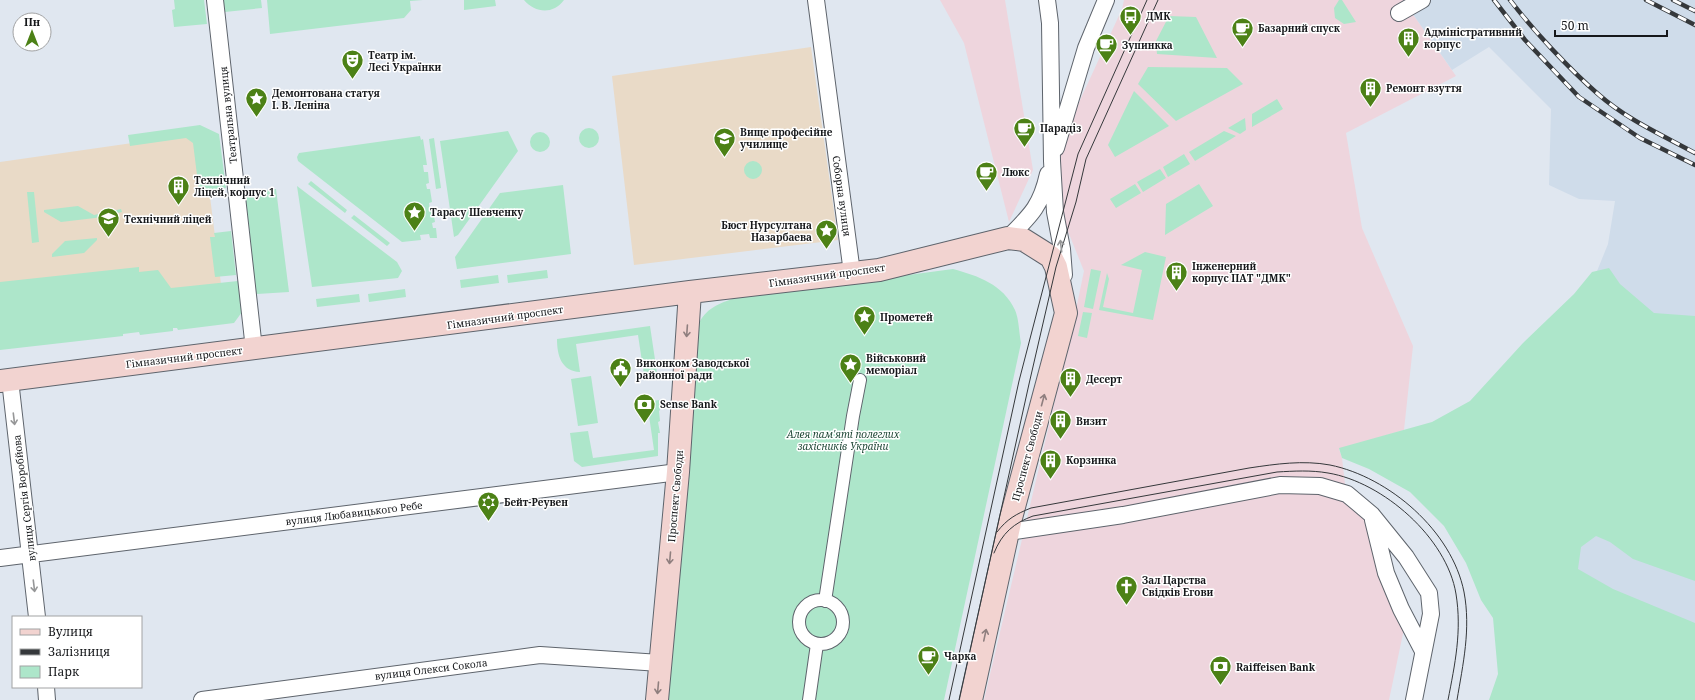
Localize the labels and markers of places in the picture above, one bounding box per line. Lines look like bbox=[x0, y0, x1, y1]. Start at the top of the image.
bus stop icon: ДМК bbox=[1117, 3, 1143, 36]
place label: ДМК bbox=[1146, 9, 1171, 23]
cafe icon: Базарний спуск bbox=[1229, 15, 1255, 48]
place label: Базарний спуск bbox=[1258, 21, 1341, 35]
building icon: Адміністративний корпус bbox=[1395, 25, 1421, 58]
place label: Адміністративний корпус bbox=[1424, 25, 1522, 51]
cafe icon: Зупинкка bbox=[1093, 32, 1119, 65]
place label: Зупинкка bbox=[1122, 38, 1173, 52]
theatre icon: Театр ім. Лесі Українки bbox=[340, 48, 366, 81]
place label: Театр ім. Лесі Українки bbox=[368, 48, 442, 74]
building icon: Ремонт взуття bbox=[1358, 75, 1384, 108]
place label: Ремонт взуття bbox=[1386, 81, 1462, 95]
place icon: Демонтована статуя І. В. Леніна bbox=[243, 86, 269, 119]
place label: Демонтована статуя І. В. Леніна bbox=[272, 86, 380, 112]
cafe icon: Парадіз bbox=[1012, 115, 1038, 148]
place label: Парадіз bbox=[1040, 121, 1081, 135]
school or university icon: Вище професійне училище bbox=[711, 125, 737, 158]
place label: Вище професійне училище bbox=[740, 125, 833, 151]
cafe icon: Люкс bbox=[973, 159, 999, 192]
place label: Люкс bbox=[1002, 165, 1030, 179]
building icon: Технічний Ліцей, корпус 1 bbox=[165, 173, 191, 206]
place label: Технічний Ліцей, корпус 1 bbox=[194, 173, 275, 199]
place icon: Тарасу Шевченку bbox=[402, 199, 428, 232]
place label: Тарасу Шевченку bbox=[430, 205, 524, 219]
school or university icon: Технічний ліцей bbox=[95, 206, 121, 239]
place label: Технічний ліцей bbox=[124, 212, 212, 226]
place label: Бюст Нурсултана Назарбаева bbox=[721, 218, 812, 244]
place icon: Бюст Нурсултана Назарбаева bbox=[814, 218, 840, 251]
building icon: Інженерний корпус ПАТ "ДМК" bbox=[1164, 259, 1190, 292]
place label: Інженерний корпус ПАТ "ДМК" bbox=[1192, 259, 1291, 285]
place icon: Прометей bbox=[852, 304, 878, 337]
place label: Прометей bbox=[880, 310, 933, 324]
place icon: Військовий меморіал bbox=[838, 351, 864, 384]
place label: Військовий меморіал bbox=[866, 351, 926, 377]
public building icon: Виконком Заводської районної ради bbox=[608, 356, 634, 389]
place label: Виконком Заводської районної ради bbox=[636, 356, 750, 382]
building icon: Десерт bbox=[1057, 366, 1083, 399]
place label: Десерт bbox=[1086, 372, 1122, 386]
bank icon: Sense Bank bbox=[631, 391, 657, 424]
place label: Sense Bank bbox=[660, 397, 718, 411]
building icon: Визит bbox=[1048, 408, 1074, 441]
place label: Визит bbox=[1076, 414, 1108, 428]
building icon: Корзинка bbox=[1037, 447, 1063, 480]
place label: Корзинка bbox=[1066, 453, 1117, 467]
synagogue icon: Бейт-Реувен bbox=[476, 489, 502, 522]
place label: Бейт-Реувен bbox=[504, 495, 568, 509]
church icon: Зал Царства Свiдкiв Егови bbox=[1113, 573, 1139, 606]
place label: Зал Царства Свiдкiв Егови bbox=[1142, 573, 1213, 599]
cafe icon: Чарка bbox=[916, 643, 942, 676]
place label: Чарка bbox=[944, 649, 976, 663]
bank icon: Raiffeisen Bank bbox=[1207, 654, 1233, 687]
place label: Raiffeisen Bank bbox=[1236, 660, 1316, 674]

